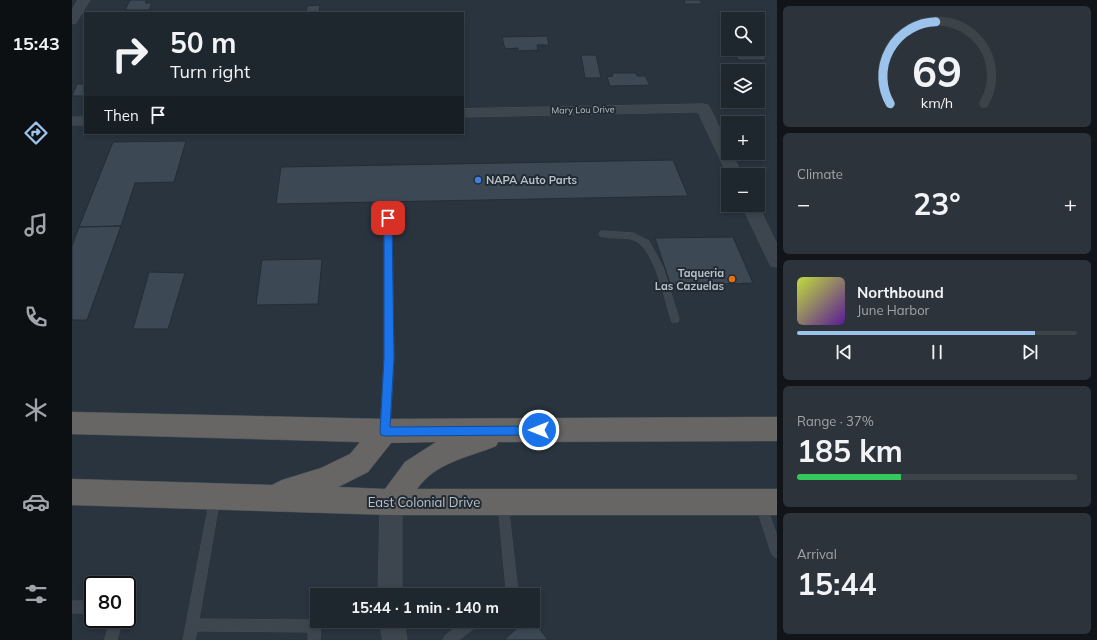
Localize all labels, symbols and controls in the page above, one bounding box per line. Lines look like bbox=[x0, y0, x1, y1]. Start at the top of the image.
map controls bbox=[721, 12, 765, 212]
button: search bbox=[721, 12, 765, 56]
text: 50 m bbox=[170, 25, 236, 60]
icon: right bbox=[104, 28, 156, 80]
text: 15:43 bbox=[12, 32, 60, 55]
text: 69 bbox=[912, 45, 962, 97]
text: Turn right bbox=[170, 60, 250, 83]
button: layers bbox=[721, 64, 765, 108]
text: km/h bbox=[921, 94, 953, 112]
street label: Mary Lou Drive bbox=[551, 103, 615, 117]
icon: arrive bbox=[147, 104, 169, 126]
text: Then bbox=[104, 106, 139, 125]
button: + bbox=[721, 116, 765, 160]
icon: directions bbox=[22, 119, 50, 147]
text: Climate bbox=[797, 166, 843, 182]
button: − bbox=[721, 168, 765, 212]
place label: NAPA Auto Parts bbox=[486, 173, 577, 187]
marker: NAPA Auto Parts bbox=[473, 175, 483, 185]
text: 23° bbox=[913, 185, 961, 223]
text: − bbox=[797, 190, 810, 218]
text: + bbox=[1064, 190, 1077, 218]
pin bbox=[371, 201, 405, 235]
icon: arrive bbox=[377, 207, 399, 229]
icon: music bbox=[22, 211, 50, 239]
place label: Taqueria Las Cazuelas bbox=[655, 266, 724, 293]
marker: Taqueria Las Cazuelas bbox=[727, 274, 737, 284]
text: Northbound bbox=[857, 283, 944, 302]
text: June Harbor bbox=[857, 302, 929, 318]
icon: phone bbox=[22, 303, 50, 331]
icon: previous bbox=[833, 341, 855, 363]
icon: pause bbox=[926, 341, 948, 363]
icon: next bbox=[1019, 341, 1041, 363]
icon: climate bbox=[22, 396, 50, 424]
position arrow bbox=[518, 409, 560, 451]
text: Range · 37% bbox=[797, 413, 874, 429]
text: 185 km bbox=[797, 432, 903, 470]
icon: car bbox=[22, 488, 50, 516]
street label: East Colonial Drive bbox=[368, 494, 480, 510]
text: Arrival bbox=[797, 546, 837, 562]
text: 15:44 bbox=[797, 565, 876, 603]
speed limit sign: 80 bbox=[84, 576, 136, 628]
icon: filters bbox=[22, 580, 50, 608]
text: 15:44 · 1 min · 140 m bbox=[351, 598, 499, 617]

